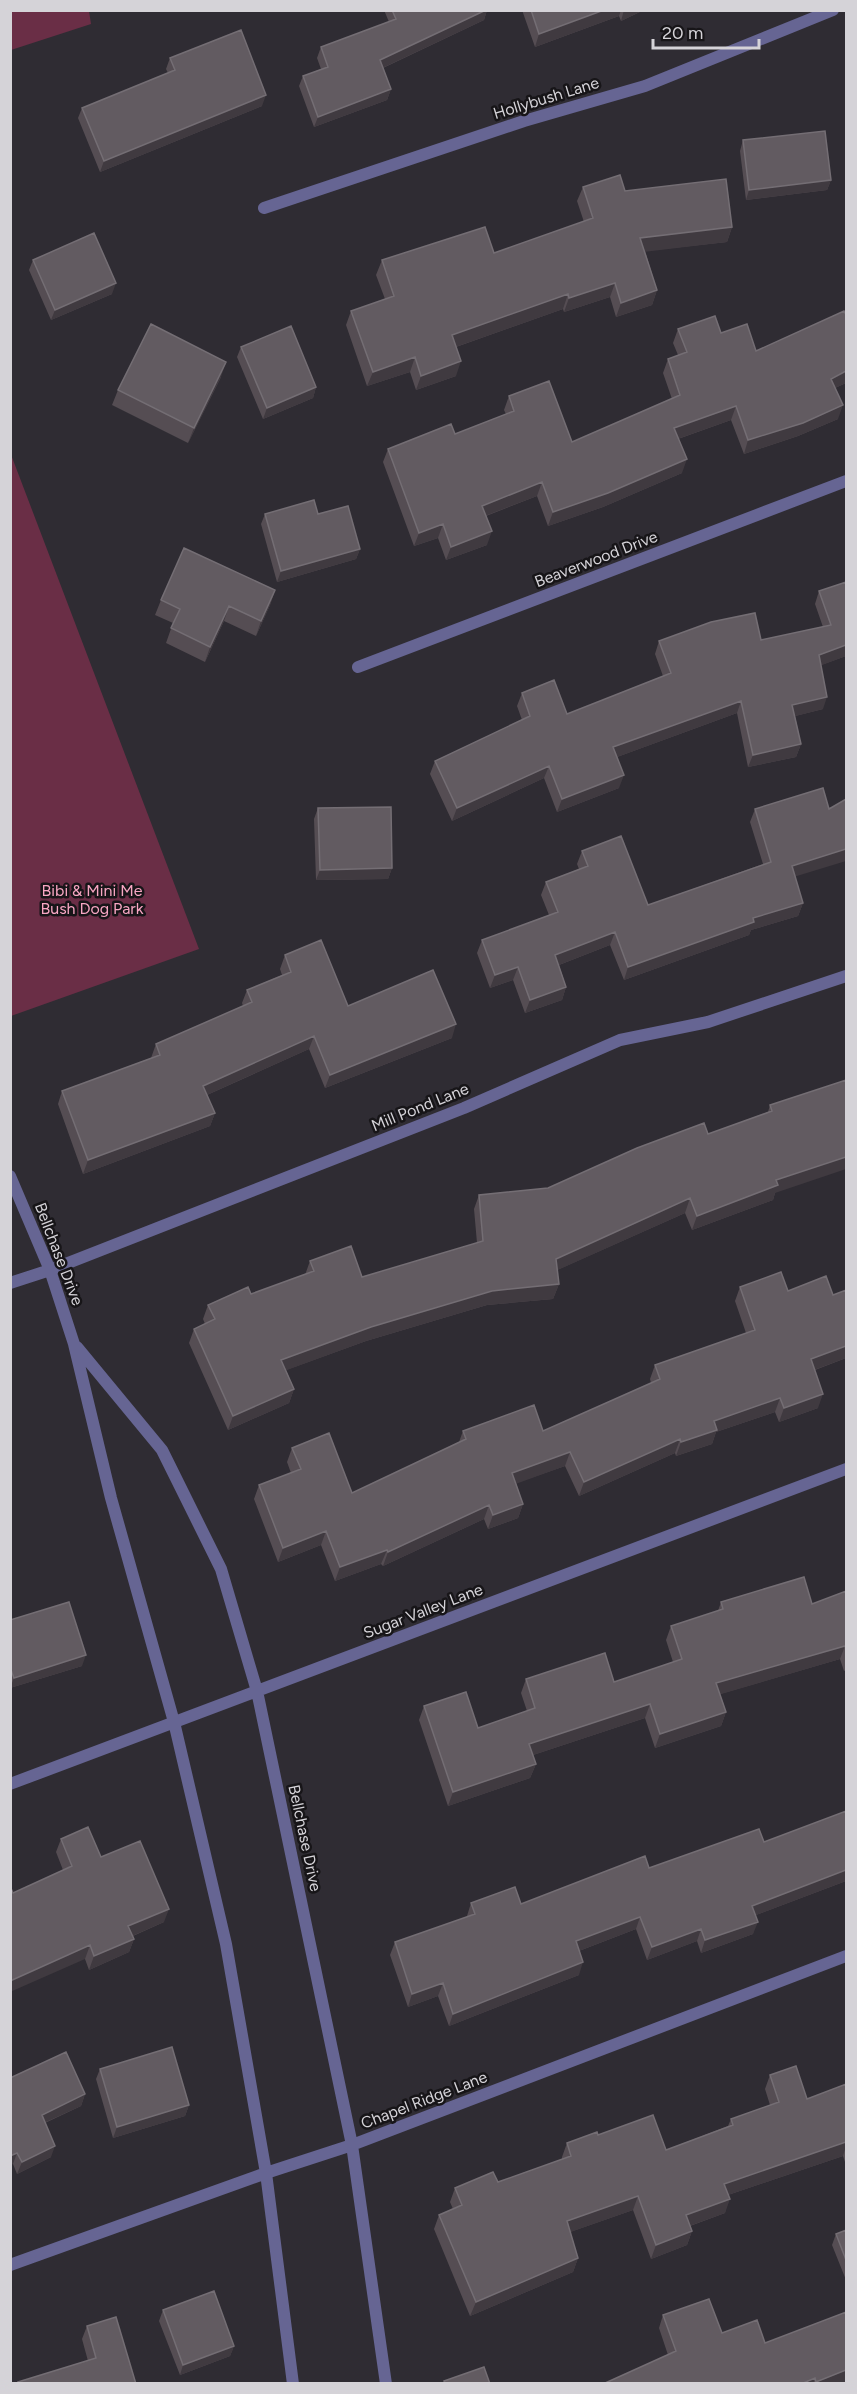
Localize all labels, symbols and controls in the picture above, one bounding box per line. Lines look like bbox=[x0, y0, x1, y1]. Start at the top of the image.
scale bar bbox=[653, 12, 760, 50]
text: 20 m bbox=[662, 22, 703, 44]
street label: Hollybush Lane bbox=[491, 73, 601, 123]
street label: Beaverwood Drive bbox=[532, 527, 660, 591]
park label: Bibi & Mini Me Bush Dog Park bbox=[40, 881, 144, 918]
street label: Mill Pond Lane bbox=[369, 1079, 472, 1135]
street label: Bellchase Drive bbox=[31, 1200, 87, 1308]
street label: Sugar Valley Lane bbox=[361, 1579, 486, 1643]
street label: Bellchase Drive bbox=[284, 1783, 326, 1893]
street label: Chapel Ridge Lane bbox=[358, 2067, 490, 2133]

